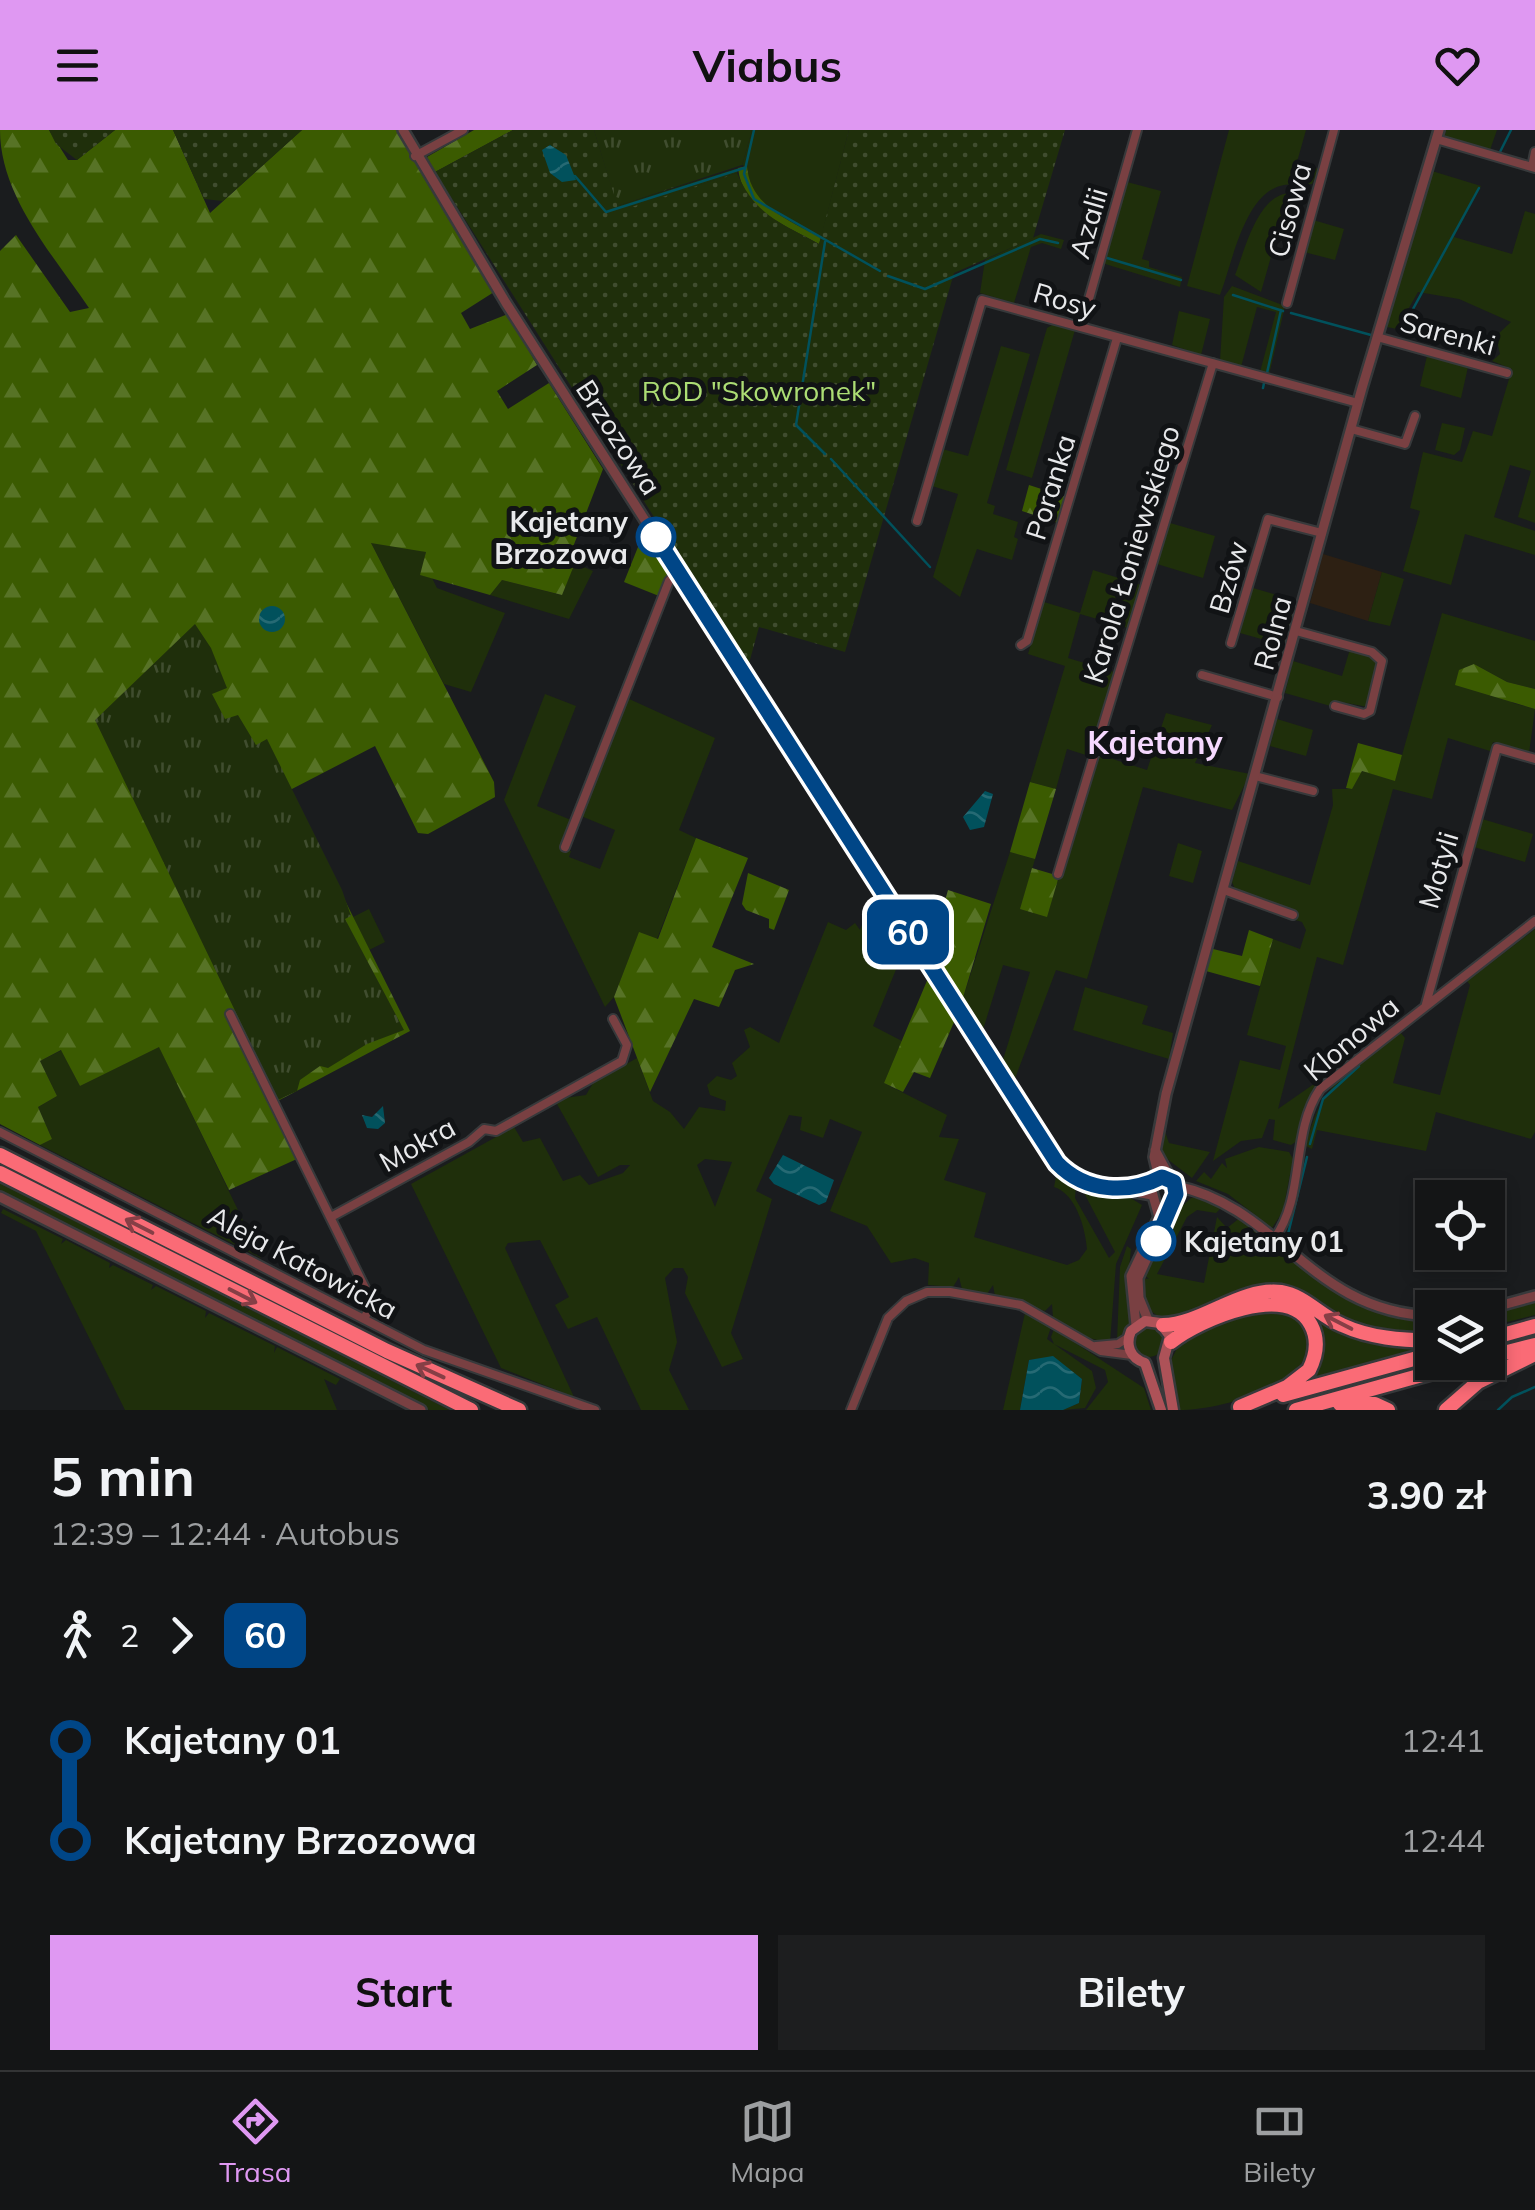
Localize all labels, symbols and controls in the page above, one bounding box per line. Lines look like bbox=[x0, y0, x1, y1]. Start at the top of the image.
text: Viabus bbox=[693, 37, 842, 93]
icon: menu bbox=[50, 38, 105, 93]
icon: heart bbox=[1430, 38, 1485, 93]
street label: Cisowa bbox=[1260, 159, 1318, 261]
street label: Azalii bbox=[1061, 184, 1115, 262]
street label: Rosy bbox=[1030, 274, 1100, 326]
street label: Sarenki bbox=[1397, 304, 1499, 362]
street label: Brzozowa bbox=[569, 373, 669, 501]
park label: ROD "Skowronek" bbox=[642, 373, 876, 408]
street label: Karola Łoniewskiego bbox=[1075, 421, 1187, 687]
street label: Poranka bbox=[1017, 430, 1083, 544]
place label: Kajetany Brzozowa bbox=[494, 504, 629, 571]
marker: Kajetany Brzozowa bbox=[637, 518, 675, 556]
street label: Bzów bbox=[1201, 537, 1255, 617]
street label: Rolna bbox=[1245, 592, 1299, 674]
district label: Kajetany bbox=[1087, 722, 1223, 762]
street label: Motyli bbox=[1410, 828, 1466, 912]
line badge: 60 bbox=[863, 900, 953, 964]
text: 60 bbox=[887, 910, 929, 954]
street label: Klonowa bbox=[1296, 988, 1406, 1088]
street label: Mokra bbox=[373, 1109, 461, 1179]
map controls bbox=[1415, 1180, 1505, 1380]
button: locate bbox=[1415, 1180, 1505, 1270]
street label: Aleja Katowicka bbox=[202, 1197, 404, 1327]
one-way arrow bbox=[125, 1216, 155, 1235]
marker: Kajetany 01 bbox=[1137, 1222, 1175, 1260]
place label: Kajetany 01 bbox=[1184, 1224, 1344, 1259]
one-way arrow bbox=[228, 1287, 258, 1306]
button: layers bbox=[1415, 1290, 1505, 1380]
one-way arrow bbox=[1324, 1312, 1354, 1331]
one-way arrow bbox=[416, 1361, 446, 1380]
text: 5 min bbox=[50, 1441, 195, 1510]
text: 3.90 zł bbox=[1367, 1471, 1485, 1519]
text: 12:39 – 12:44 · Autobus bbox=[50, 1513, 400, 1553]
icon: walk bbox=[50, 1608, 105, 1663]
icon: forward bbox=[154, 1608, 209, 1663]
text: 60 bbox=[244, 1613, 286, 1657]
text: 2 bbox=[120, 1615, 139, 1655]
text: Kajetany 01 bbox=[124, 1716, 341, 1764]
text: 12:41 bbox=[1401, 1720, 1485, 1760]
text: Kajetany Brzozowa bbox=[124, 1816, 477, 1864]
text: 12:44 bbox=[1401, 1820, 1485, 1860]
button: Start bbox=[50, 1935, 758, 2050]
button: Bilety bbox=[778, 1935, 1485, 2050]
tab: Trasa bbox=[219, 2094, 292, 2189]
tab: Mapa bbox=[730, 2094, 805, 2189]
tab: Bilety bbox=[1243, 2094, 1316, 2189]

